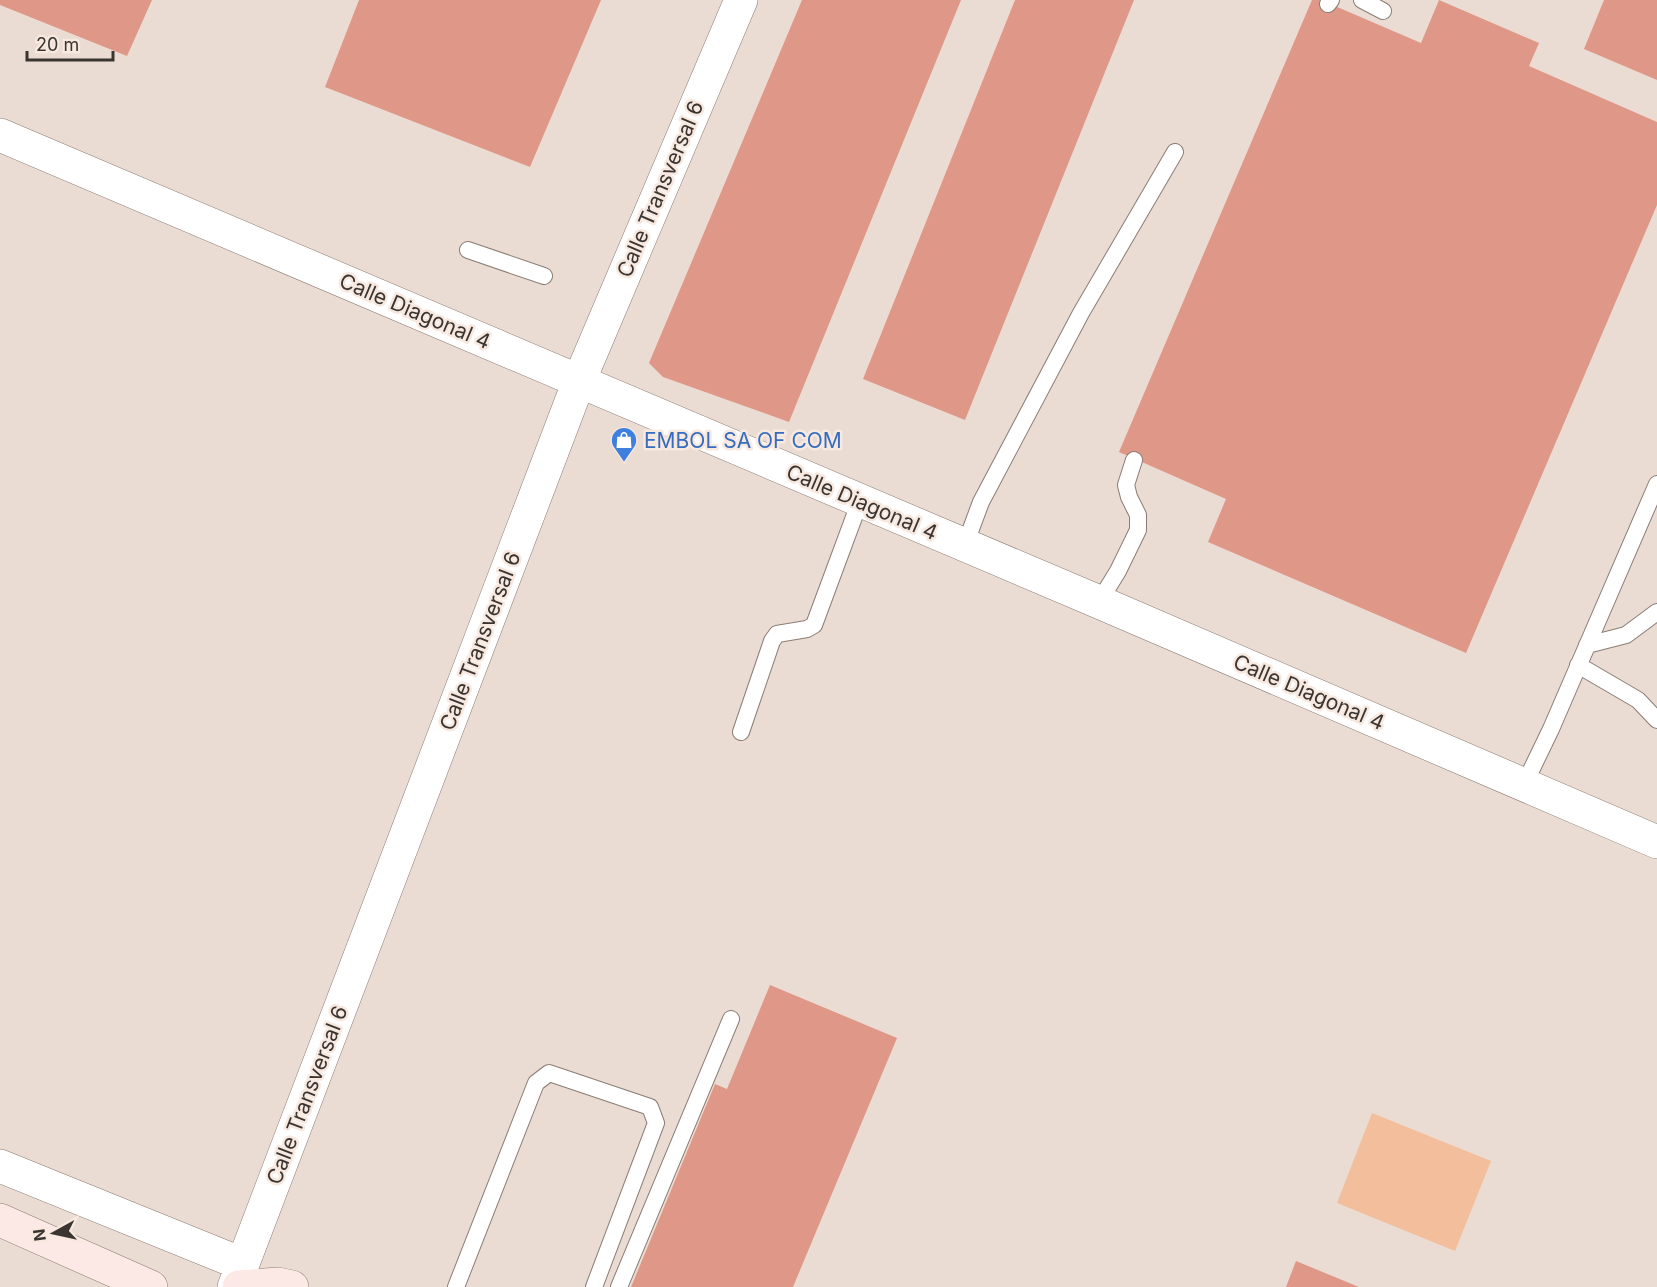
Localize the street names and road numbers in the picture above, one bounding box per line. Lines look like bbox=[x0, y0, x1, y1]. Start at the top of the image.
street label: Calle Transversal 6 bbox=[611, 97, 709, 281]
street label: Calle Diagonal 4 bbox=[336, 268, 494, 354]
street label: Calle Diagonal 4 bbox=[783, 459, 941, 545]
street label: Calle Transversal 6 bbox=[434, 548, 526, 734]
street label: Calle Diagonal 4 bbox=[1230, 649, 1388, 735]
street label: Calle Transversal 6 bbox=[261, 1002, 353, 1188]

